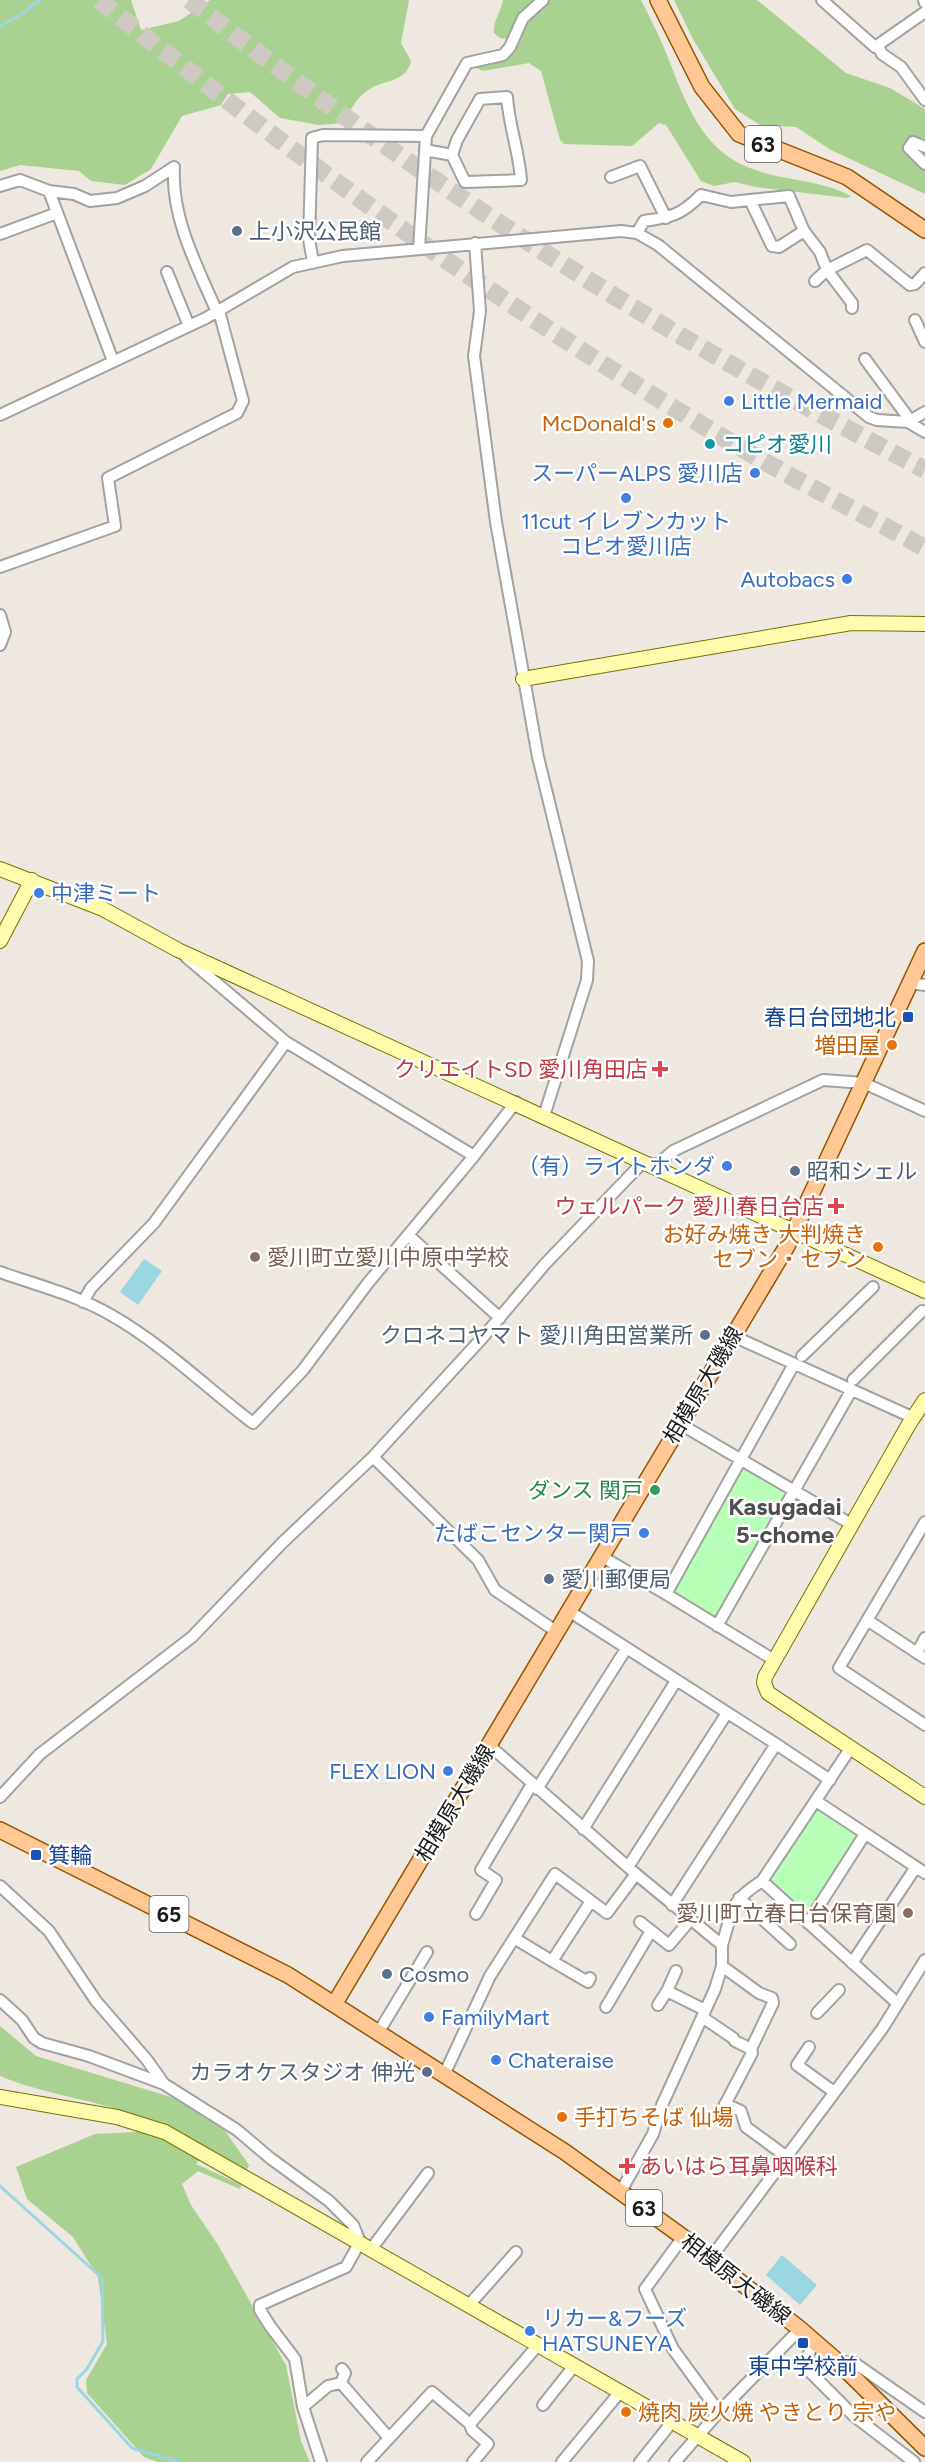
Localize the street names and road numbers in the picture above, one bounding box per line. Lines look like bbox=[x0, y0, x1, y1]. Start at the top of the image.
road number: 63 bbox=[745, 126, 781, 162]
street label: 相模原大磯線 bbox=[657, 1321, 749, 1449]
street label: 相模原大磯線 bbox=[409, 1739, 501, 1867]
road number: 65 bbox=[150, 1896, 188, 1932]
road number: 63 bbox=[626, 2190, 662, 2226]
street label: 相模原大磯線 bbox=[676, 2228, 796, 2330]

